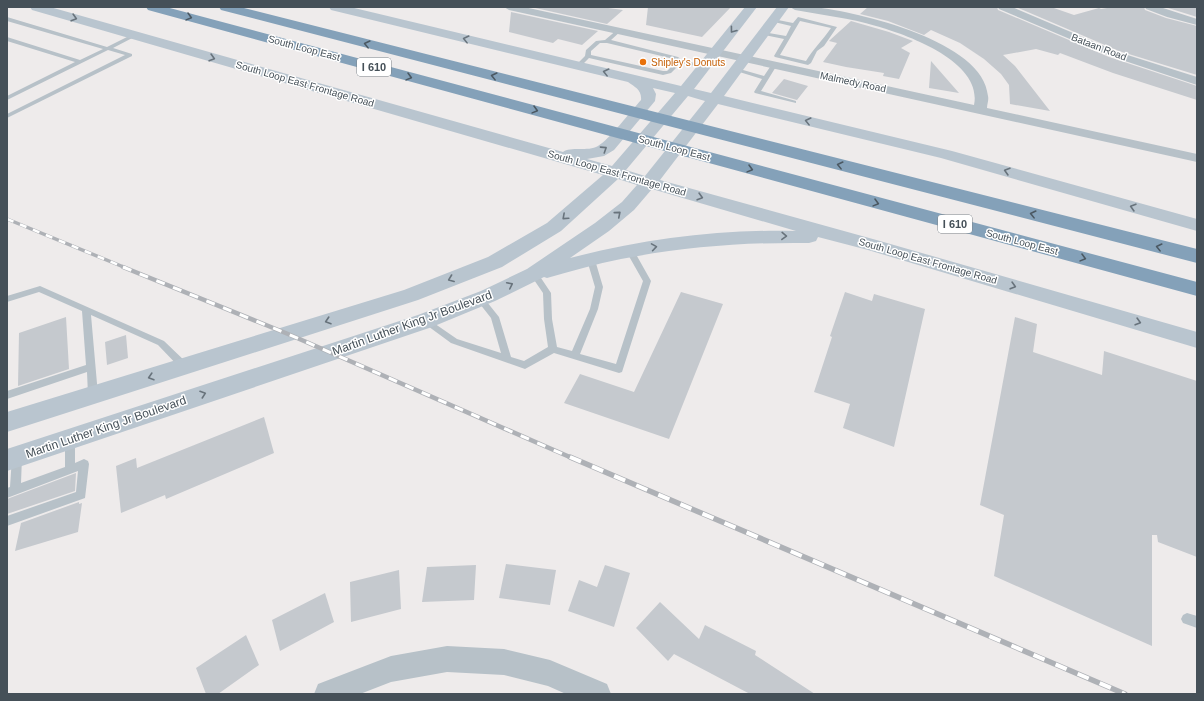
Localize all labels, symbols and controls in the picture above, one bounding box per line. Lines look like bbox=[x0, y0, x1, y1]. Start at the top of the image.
one-way arrow bbox=[185, 12, 192, 21]
one-way arrow bbox=[70, 13, 77, 22]
one-way arrow bbox=[731, 25, 738, 32]
street label: Bataan Road bbox=[1070, 31, 1128, 63]
street label: South Loop East bbox=[267, 33, 341, 63]
one-way arrow bbox=[463, 35, 470, 43]
one-way arrow bbox=[364, 41, 371, 49]
one-way arrow bbox=[209, 53, 215, 61]
marker: Shipley's Donuts bbox=[638, 57, 648, 67]
place label: Shipley's Donuts bbox=[651, 57, 725, 68]
road number: I 610 bbox=[357, 58, 391, 76]
street label: South Loop East Frontage Road bbox=[235, 59, 375, 109]
one-way arrow bbox=[603, 69, 610, 77]
street label: Malmedy Road bbox=[819, 70, 887, 94]
one-way arrow bbox=[406, 72, 413, 80]
one-way arrow bbox=[490, 73, 497, 81]
one-way arrow bbox=[532, 106, 538, 114]
one-way arrow bbox=[805, 117, 812, 126]
street label: South Loop East bbox=[637, 133, 711, 163]
one-way arrow bbox=[599, 147, 606, 154]
street label: South Loop East Frontage Road bbox=[547, 148, 687, 198]
one-way arrow bbox=[836, 161, 843, 169]
one-way arrow bbox=[747, 164, 754, 172]
one-way arrow bbox=[1004, 168, 1011, 176]
one-way arrow bbox=[696, 192, 703, 201]
one-way arrow bbox=[873, 198, 879, 206]
one-way arrow bbox=[1129, 203, 1136, 212]
one-way arrow bbox=[614, 211, 621, 218]
one-way arrow bbox=[1030, 211, 1037, 219]
one-way arrow bbox=[562, 213, 570, 220]
road number: I 610 bbox=[938, 215, 972, 233]
street label: South Loop East bbox=[985, 227, 1059, 257]
one-way arrow bbox=[781, 232, 787, 241]
street label: South Loop East Frontage Road bbox=[858, 236, 998, 286]
one-way arrow bbox=[651, 243, 657, 252]
one-way arrow bbox=[1156, 243, 1162, 251]
one-way arrow bbox=[1079, 253, 1086, 262]
one-way arrow bbox=[448, 275, 455, 283]
one-way arrow bbox=[1010, 281, 1017, 290]
one-way arrow bbox=[506, 283, 513, 290]
street label: Martin Luther King Jr Boulevard bbox=[330, 288, 494, 358]
one-way arrow bbox=[325, 316, 332, 325]
one-way arrow bbox=[1134, 317, 1141, 326]
one-way arrow bbox=[148, 372, 155, 381]
one-way arrow bbox=[199, 390, 206, 399]
street label: Martin Luther King Jr Boulevard bbox=[24, 393, 188, 461]

